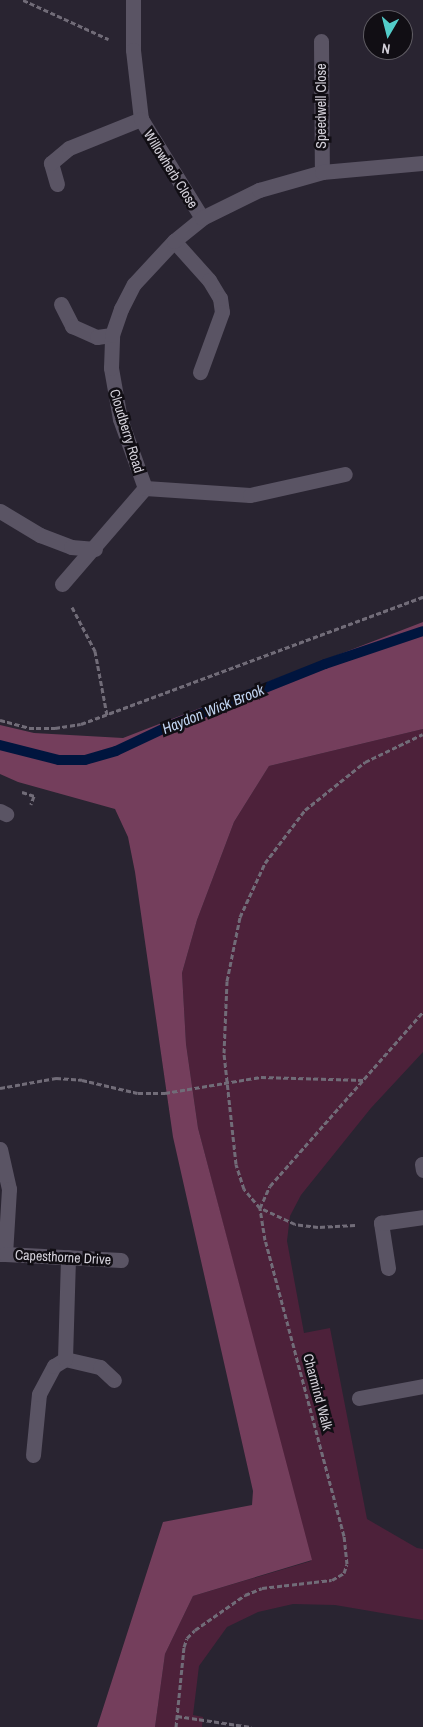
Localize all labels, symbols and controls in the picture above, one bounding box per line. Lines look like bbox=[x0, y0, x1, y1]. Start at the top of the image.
north arrow bbox=[363, 10, 413, 60]
text: N bbox=[381, 39, 391, 58]
street label: Speedwell Close bbox=[313, 63, 329, 149]
street label: Willowherb Close bbox=[140, 127, 202, 211]
street label: Cloudberry Road bbox=[106, 387, 148, 475]
water label: Haydon Wick Brook bbox=[159, 680, 267, 738]
street label: Capesthorne Drive bbox=[14, 1246, 112, 1268]
street label: Charmind Walk bbox=[300, 1352, 336, 1432]

